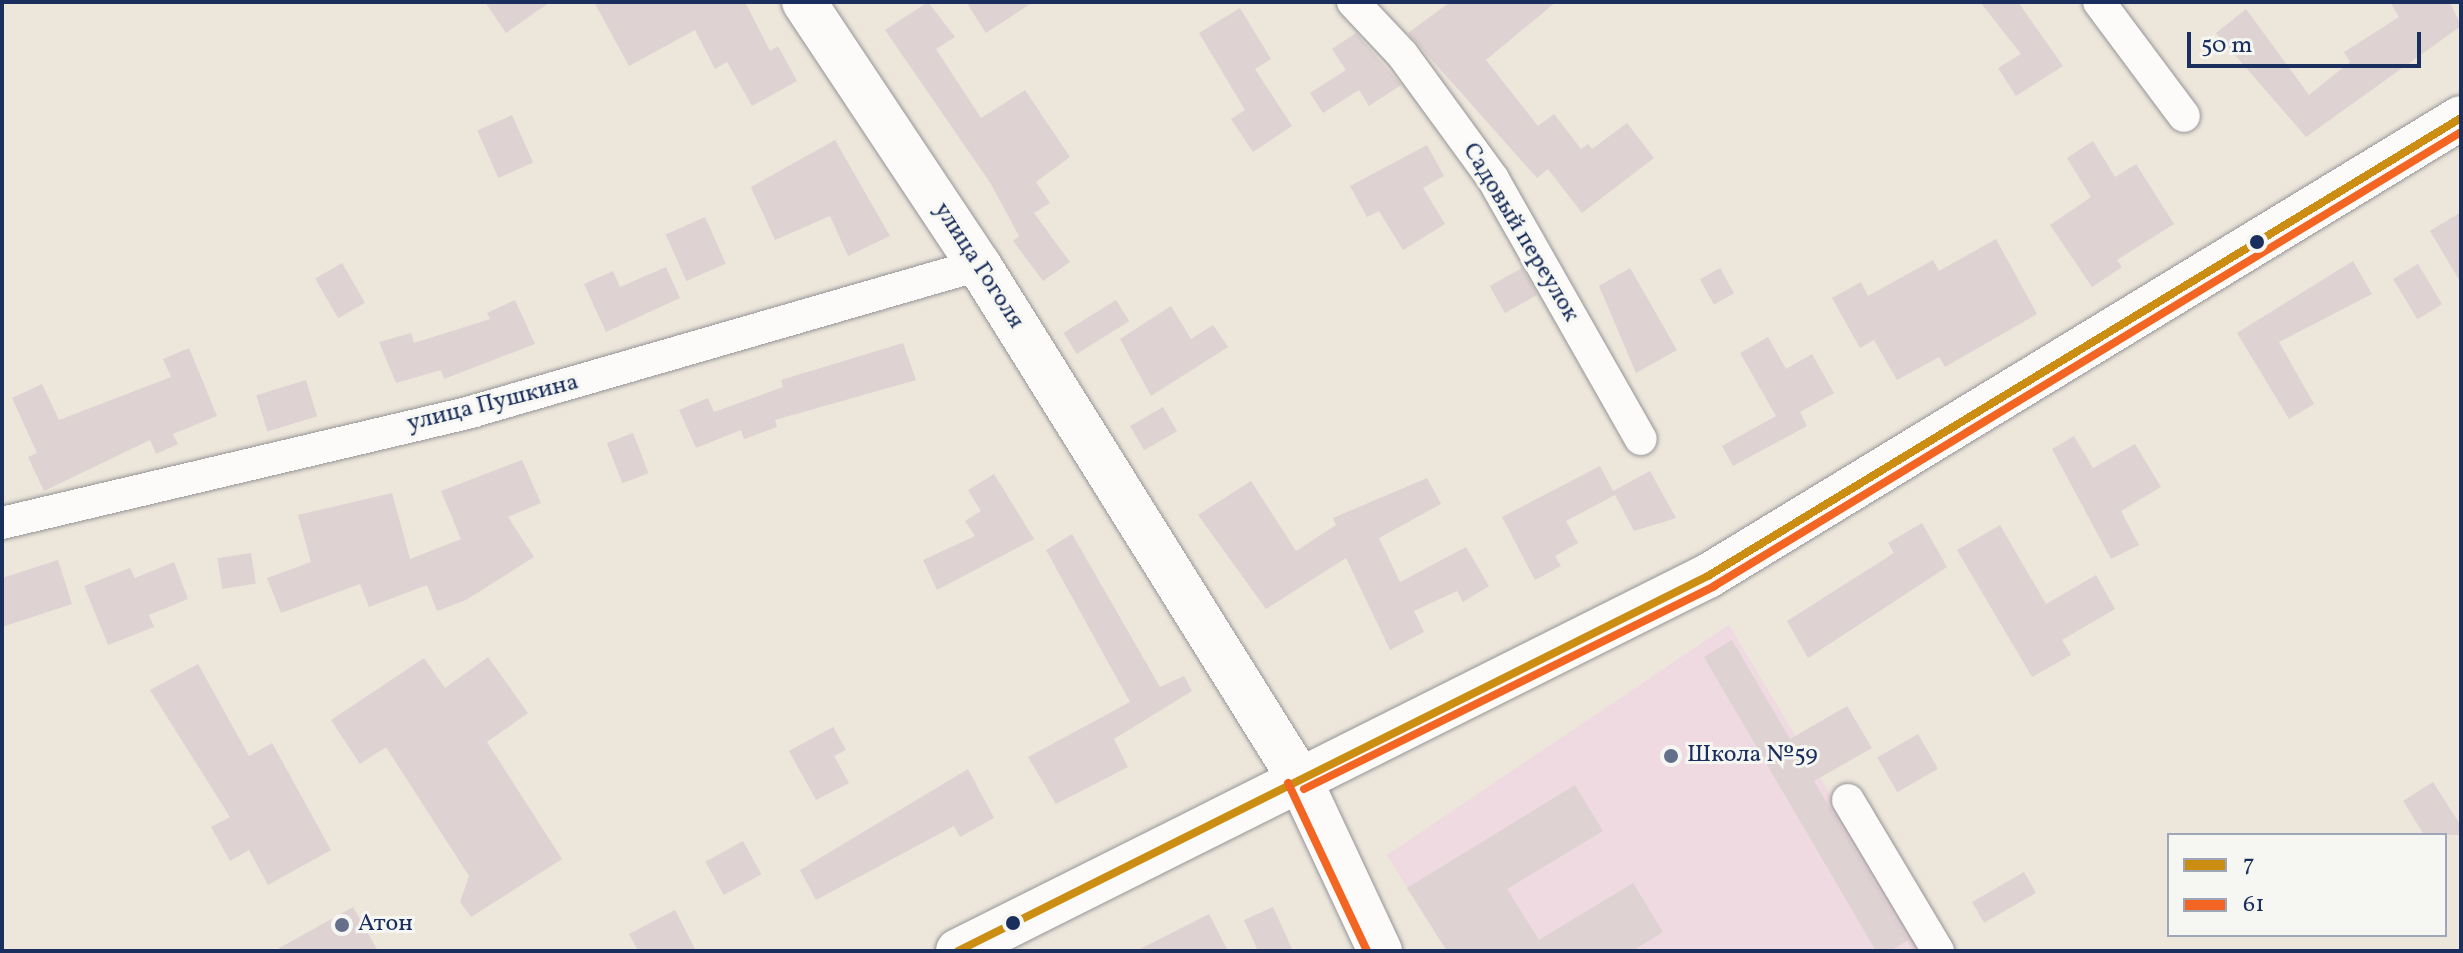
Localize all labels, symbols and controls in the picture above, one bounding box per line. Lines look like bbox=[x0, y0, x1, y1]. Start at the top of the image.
scale bar bbox=[2191, 16, 2425, 66]
text: 50 m bbox=[2201, 29, 2253, 63]
street label: Садовый переулок bbox=[1455, 138, 1585, 328]
street label: улица Гоголя bbox=[926, 197, 1030, 335]
unlabelled marker bbox=[2249, 234, 2265, 250]
street label: улица Пушкина bbox=[404, 369, 582, 439]
place label: Школа №59 bbox=[1687, 742, 1818, 770]
marker: Школа №59 bbox=[1662, 747, 1680, 765]
legend bbox=[2167, 833, 2447, 937]
text: 7 bbox=[2243, 848, 2255, 882]
text: 61 bbox=[2243, 888, 2264, 922]
place label: Атон bbox=[358, 911, 413, 939]
unlabelled marker bbox=[1005, 915, 1021, 931]
marker: Атон bbox=[333, 916, 351, 934]

